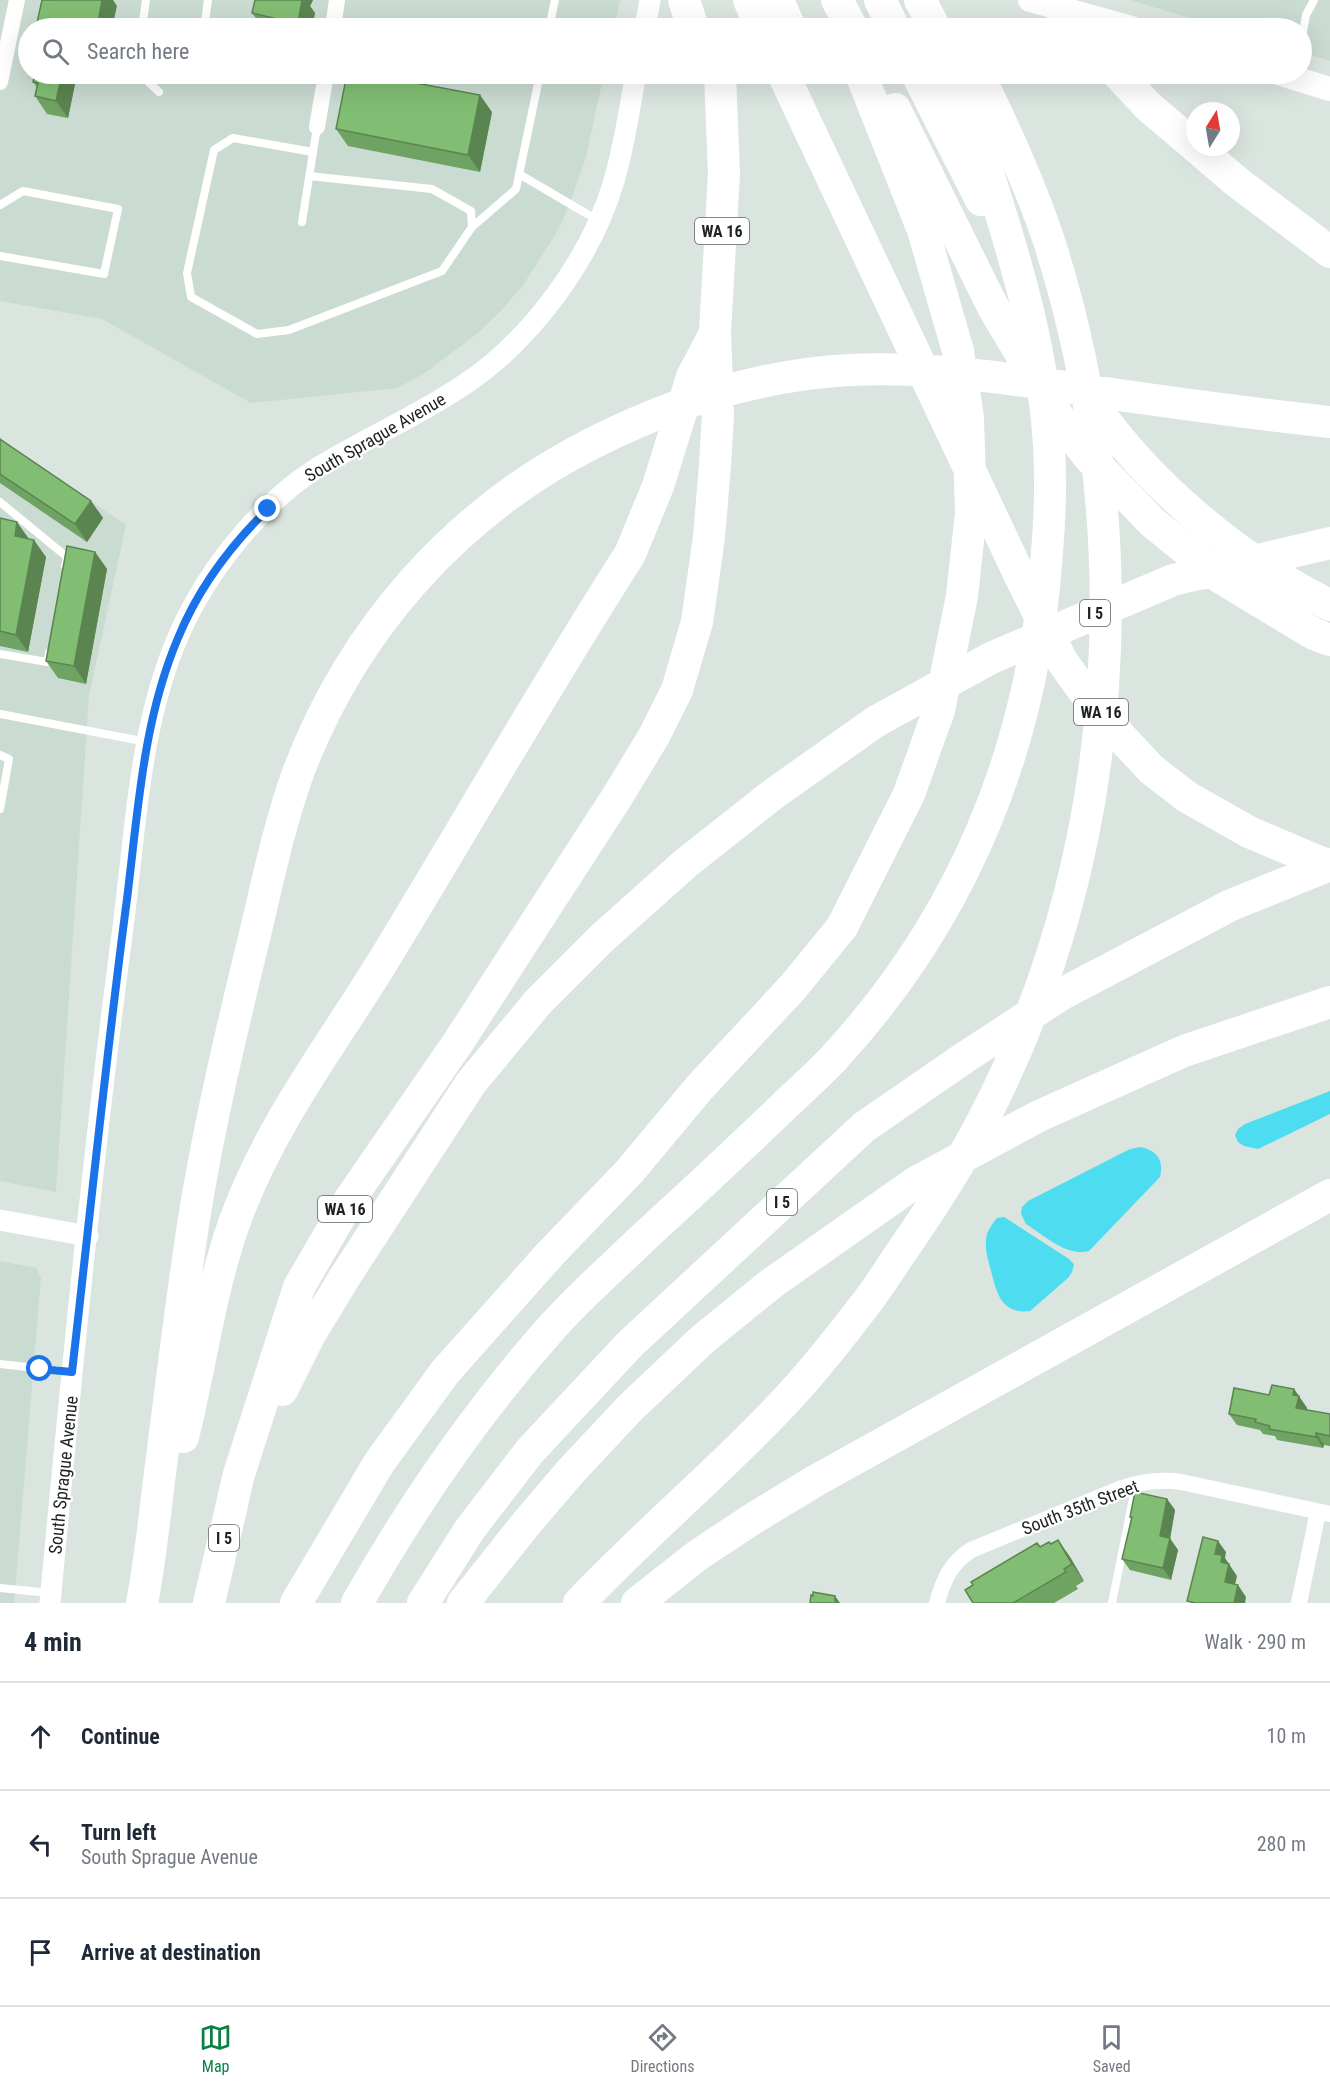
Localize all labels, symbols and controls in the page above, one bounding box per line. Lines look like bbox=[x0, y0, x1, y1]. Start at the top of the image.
search box bbox=[18, 18, 1312, 84]
icon: search bbox=[39, 35, 72, 68]
text: Search here bbox=[87, 39, 189, 64]
north arrow bbox=[1186, 102, 1240, 156]
road number: WA 16 bbox=[695, 218, 749, 244]
street label: South Sprague Avenue bbox=[301, 388, 449, 486]
route end bbox=[254, 495, 280, 521]
road number: I 5 bbox=[1080, 600, 1110, 626]
road number: WA 16 bbox=[1074, 699, 1128, 725]
road number: I 5 bbox=[767, 1189, 797, 1215]
road number: WA 16 bbox=[318, 1196, 372, 1222]
route start bbox=[26, 1355, 52, 1381]
street label: South Sprague Avenue bbox=[44, 1395, 82, 1555]
street label: South 35th Street bbox=[1019, 1475, 1141, 1539]
road number: I 5 bbox=[209, 1525, 239, 1551]
text: 4 min bbox=[24, 1627, 82, 1657]
text: Walk · 290 m bbox=[1205, 1630, 1306, 1654]
icon: ahead bbox=[24, 1720, 57, 1753]
text: Continue bbox=[81, 1724, 160, 1749]
text: 10 m bbox=[1267, 1724, 1306, 1748]
text: Turn left bbox=[81, 1820, 156, 1845]
icon: left bbox=[24, 1828, 57, 1861]
text: 280 m bbox=[1257, 1832, 1306, 1856]
text: South Sprague Avenue bbox=[81, 1845, 258, 1869]
icon: arrive bbox=[24, 1936, 57, 1969]
text: Arrive at destination bbox=[81, 1940, 261, 1965]
tab: Map bbox=[199, 2021, 232, 2076]
tab: Directions bbox=[631, 2021, 694, 2076]
tab: Saved bbox=[1093, 2021, 1131, 2076]

